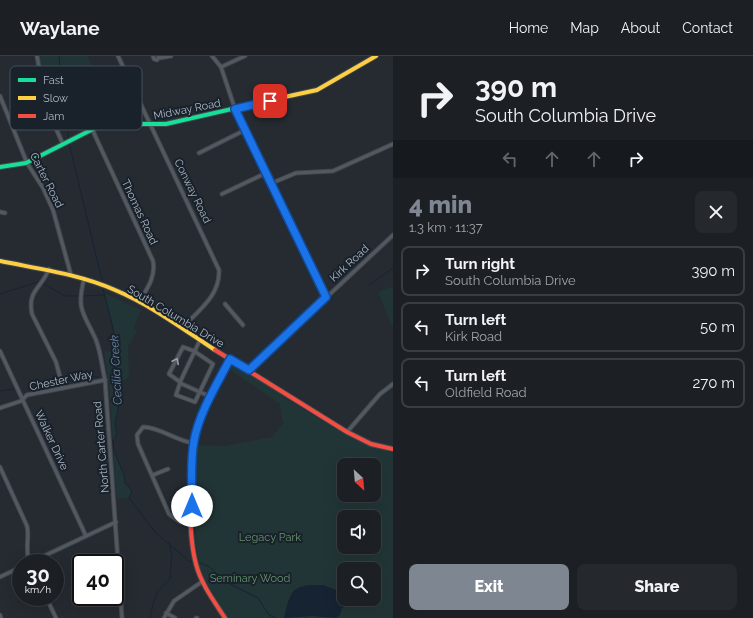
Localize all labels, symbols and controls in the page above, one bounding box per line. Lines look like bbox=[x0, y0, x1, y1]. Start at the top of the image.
text: Waylane bbox=[20, 17, 100, 39]
text: Home bbox=[509, 20, 548, 36]
text: Map bbox=[570, 20, 599, 36]
text: About bbox=[621, 20, 660, 36]
text: Contact bbox=[682, 20, 733, 36]
legend bbox=[10, 66, 142, 130]
text: 390 m bbox=[475, 71, 557, 104]
icon: right bbox=[409, 72, 461, 124]
text: Fast bbox=[43, 74, 64, 87]
pin bbox=[253, 84, 287, 118]
icon: arrive bbox=[259, 90, 281, 112]
text: Slow bbox=[43, 92, 68, 105]
street label: Midway Road bbox=[152, 97, 222, 122]
text: South Columbia Drive bbox=[475, 105, 656, 126]
text: Jam bbox=[43, 110, 64, 123]
icon: left bbox=[499, 148, 521, 170]
icon: ahead bbox=[541, 148, 563, 170]
icon: ahead bbox=[583, 148, 605, 170]
icon: right bbox=[625, 148, 647, 170]
street label: Carter Road bbox=[27, 150, 66, 210]
street label: Conway Road bbox=[171, 157, 214, 226]
street label: Thomas Road bbox=[119, 178, 160, 247]
text: 4 min bbox=[409, 190, 472, 219]
button: close bbox=[695, 191, 737, 233]
text: 1.3 km · 11:37 bbox=[409, 220, 483, 235]
street label: Kirk Road bbox=[327, 242, 372, 285]
text: Turn right bbox=[445, 255, 515, 273]
icon: right bbox=[411, 260, 433, 282]
text: 390 m bbox=[691, 262, 735, 280]
text: South Columbia Drive bbox=[445, 273, 576, 288]
street label: South Columbia Drive bbox=[125, 282, 227, 351]
text: Turn left bbox=[445, 311, 506, 329]
icon: left bbox=[411, 316, 433, 338]
text: 50 m bbox=[700, 318, 735, 336]
text: Kirk Road bbox=[445, 329, 502, 344]
water label: Cecilia Creek bbox=[107, 334, 125, 405]
one-way arrow bbox=[171, 358, 179, 365]
street label: Chester Way bbox=[28, 367, 94, 394]
text: Turn left bbox=[445, 367, 506, 385]
icon: left bbox=[411, 372, 433, 394]
text: 270 m bbox=[692, 374, 735, 392]
text: Oldfield Road bbox=[445, 385, 527, 400]
street label: North Carter Road bbox=[91, 400, 112, 493]
street label: Walker Drive bbox=[32, 408, 71, 473]
north arrow bbox=[337, 458, 381, 502]
map controls bbox=[337, 458, 381, 606]
position arrow bbox=[171, 485, 213, 527]
button: sound bbox=[337, 510, 381, 554]
park label: Legacy Park bbox=[239, 531, 301, 544]
speed limit sign: 40 bbox=[72, 554, 124, 606]
button: search bbox=[337, 562, 381, 606]
text: 30 bbox=[26, 563, 50, 587]
button: Exit bbox=[409, 564, 569, 610]
button: Share bbox=[577, 564, 737, 610]
park label: Seminary Wood bbox=[210, 572, 291, 585]
text: km/h bbox=[25, 584, 51, 595]

